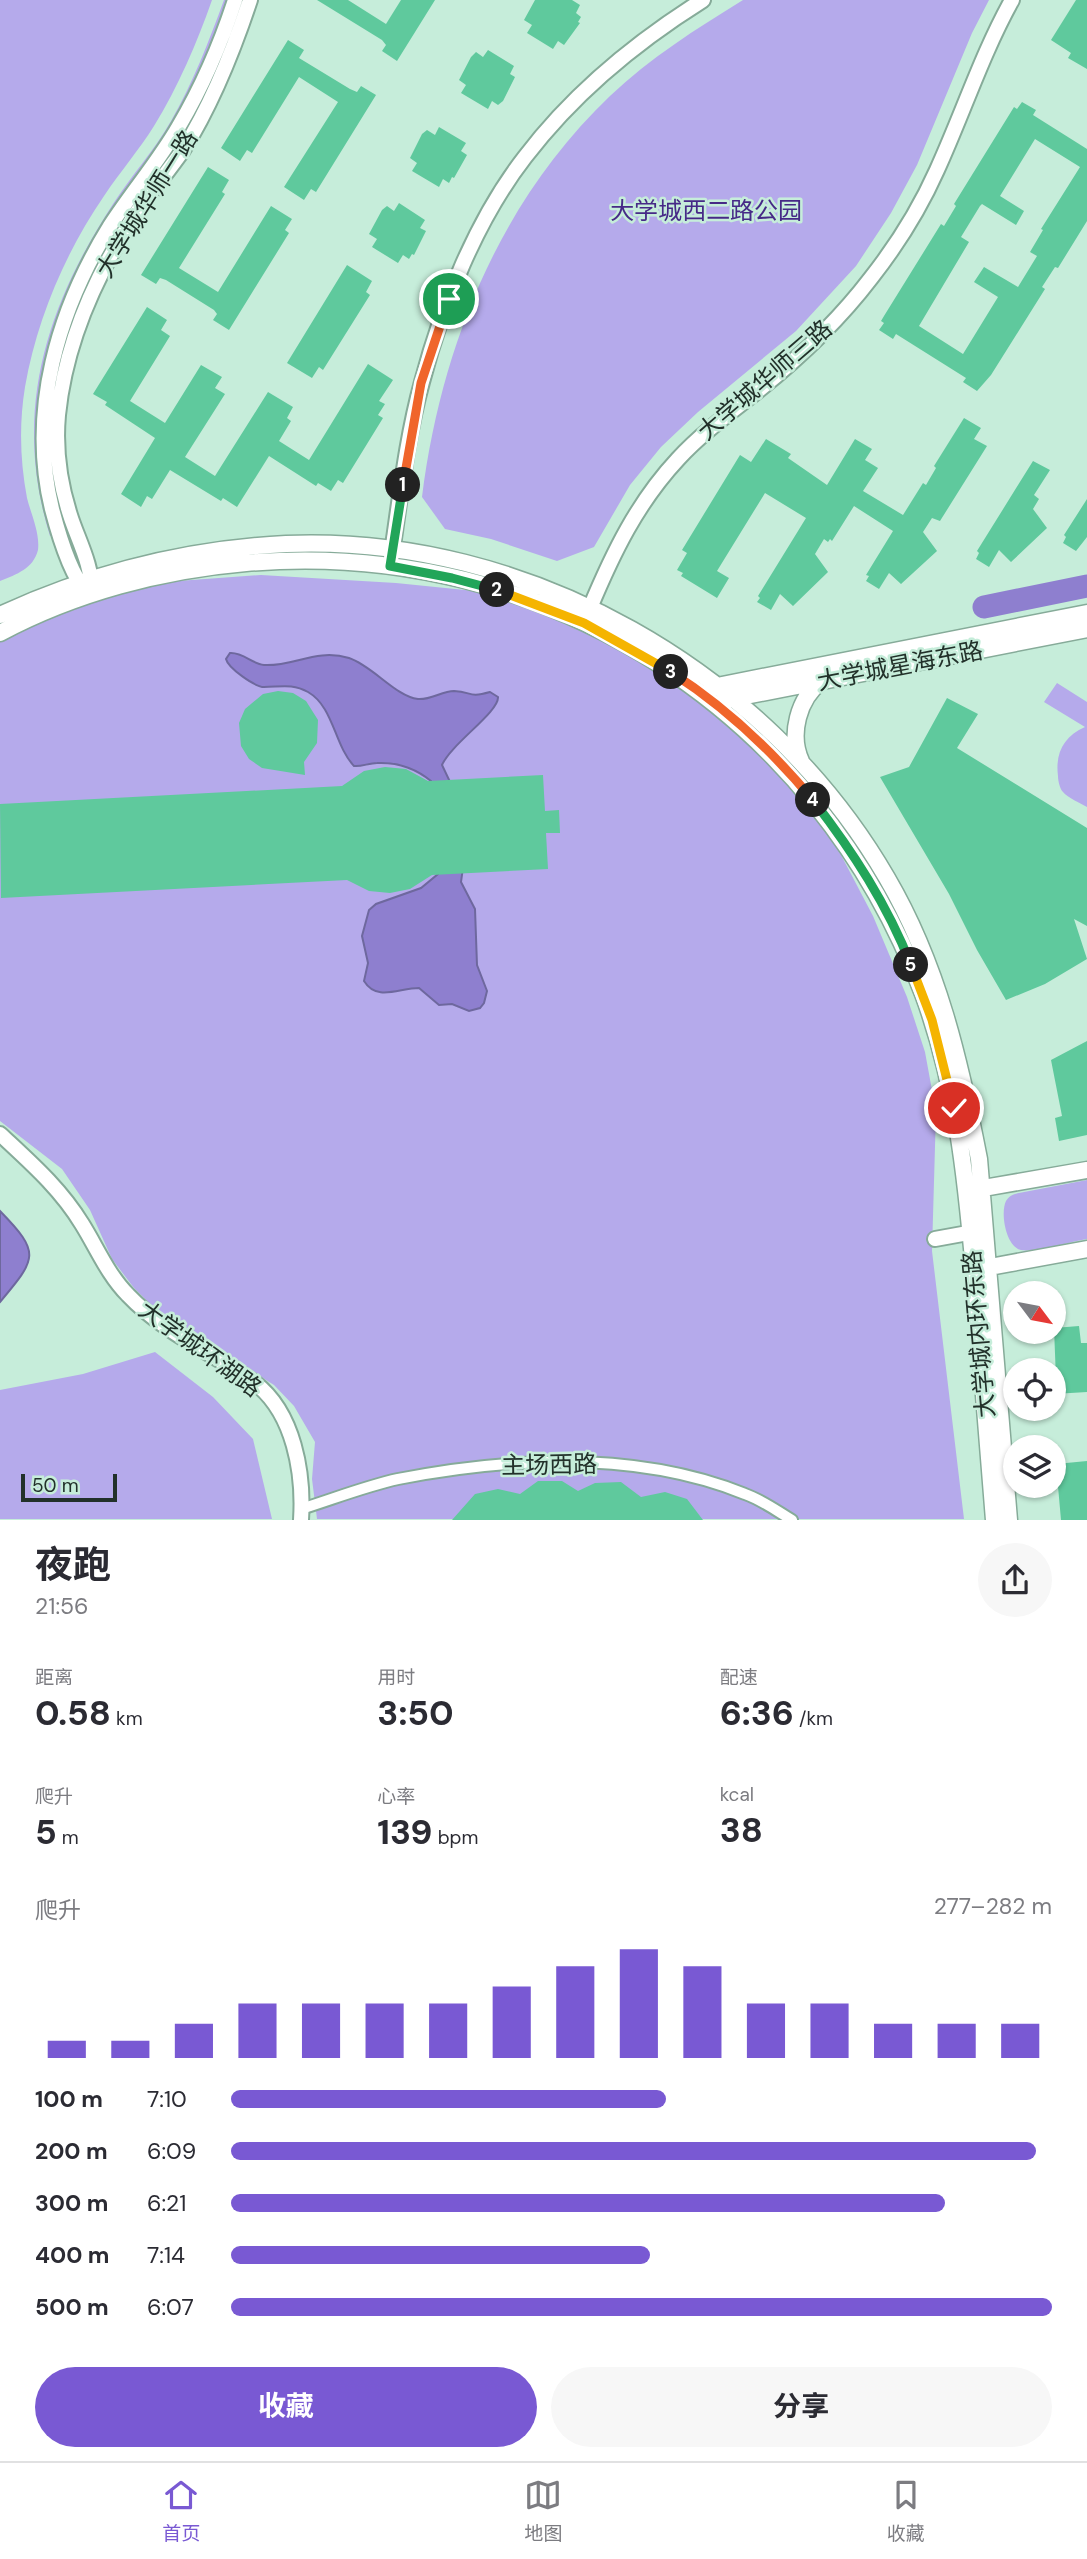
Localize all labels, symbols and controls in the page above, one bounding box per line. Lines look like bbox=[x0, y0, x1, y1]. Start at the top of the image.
street label: 大学城华师一路 bbox=[89, 124, 204, 283]
park label: 大学城西二路公园 bbox=[610, 195, 802, 226]
pin bbox=[419, 269, 479, 329]
icon: arrive bbox=[430, 280, 468, 318]
street label: 大学城华师三路 bbox=[691, 313, 838, 446]
pin: 1 bbox=[386, 468, 420, 503]
text: 1 bbox=[399, 472, 406, 497]
pin: 2 bbox=[480, 572, 514, 608]
text: 2 bbox=[491, 577, 502, 602]
street label: 大学城星海东路 bbox=[814, 634, 985, 697]
pin: 3 bbox=[654, 654, 688, 690]
text: 3 bbox=[665, 659, 676, 684]
pin: 4 bbox=[796, 782, 830, 818]
text: 4 bbox=[806, 787, 819, 812]
pin: 5 bbox=[894, 948, 928, 982]
text: 5 bbox=[905, 952, 916, 977]
pin bbox=[924, 1078, 984, 1138]
icon: check bbox=[935, 1089, 973, 1127]
street label: 大学城内环东路 bbox=[956, 1249, 1001, 1419]
north arrow bbox=[1003, 1281, 1066, 1344]
map controls bbox=[1003, 1281, 1066, 1498]
street label: 大学城环湖路 bbox=[133, 1294, 268, 1403]
button: locate bbox=[1003, 1358, 1066, 1421]
button: layers bbox=[1003, 1435, 1066, 1498]
street label: 主场西路 bbox=[501, 1448, 597, 1481]
scale bar bbox=[21, 1470, 117, 1502]
text: 50 m bbox=[32, 1473, 79, 1498]
text: 夜跑 bbox=[35, 1540, 111, 1590]
button: share bbox=[978, 1543, 1052, 1617]
text: 21:56 bbox=[35, 1591, 89, 1621]
text: 距离 bbox=[35, 1665, 73, 1690]
text: 用时 bbox=[377, 1665, 415, 1690]
text: 配速 bbox=[720, 1665, 758, 1690]
text: 0.58 bbox=[35, 1690, 111, 1736]
text: 3:50 bbox=[377, 1690, 454, 1736]
text: 6:36 bbox=[720, 1690, 794, 1736]
text: km bbox=[111, 1706, 143, 1731]
text: /km bbox=[794, 1706, 833, 1731]
text: kcal bbox=[720, 1782, 754, 1807]
text: 爬升 bbox=[35, 1784, 73, 1809]
text: 心率 bbox=[377, 1784, 415, 1809]
text: 38 bbox=[720, 1807, 763, 1853]
text: 5 bbox=[35, 1809, 57, 1855]
text: 139 bbox=[377, 1809, 433, 1855]
text: m bbox=[57, 1825, 79, 1850]
text: bpm bbox=[433, 1825, 478, 1850]
text: 277–282 m bbox=[934, 1891, 1052, 1921]
text: 爬升 bbox=[35, 1895, 81, 1925]
text: 100 m bbox=[35, 2084, 103, 2114]
text: 7:10 bbox=[147, 2084, 187, 2114]
text: 200 m bbox=[35, 2136, 108, 2166]
text: 6:09 bbox=[147, 2136, 196, 2166]
text: 300 m bbox=[35, 2188, 108, 2218]
text: 6:21 bbox=[147, 2188, 187, 2218]
text: 400 m bbox=[35, 2240, 109, 2270]
text: 7:14 bbox=[147, 2240, 185, 2270]
text: 500 m bbox=[35, 2292, 109, 2322]
text: 6:07 bbox=[147, 2292, 194, 2322]
button: 收藏 bbox=[35, 2367, 537, 2447]
button: 分享 bbox=[551, 2367, 1052, 2447]
tab: 首页 bbox=[162, 2476, 200, 2546]
tab: 地图 bbox=[524, 2476, 563, 2546]
tab: 收藏 bbox=[887, 2476, 925, 2546]

